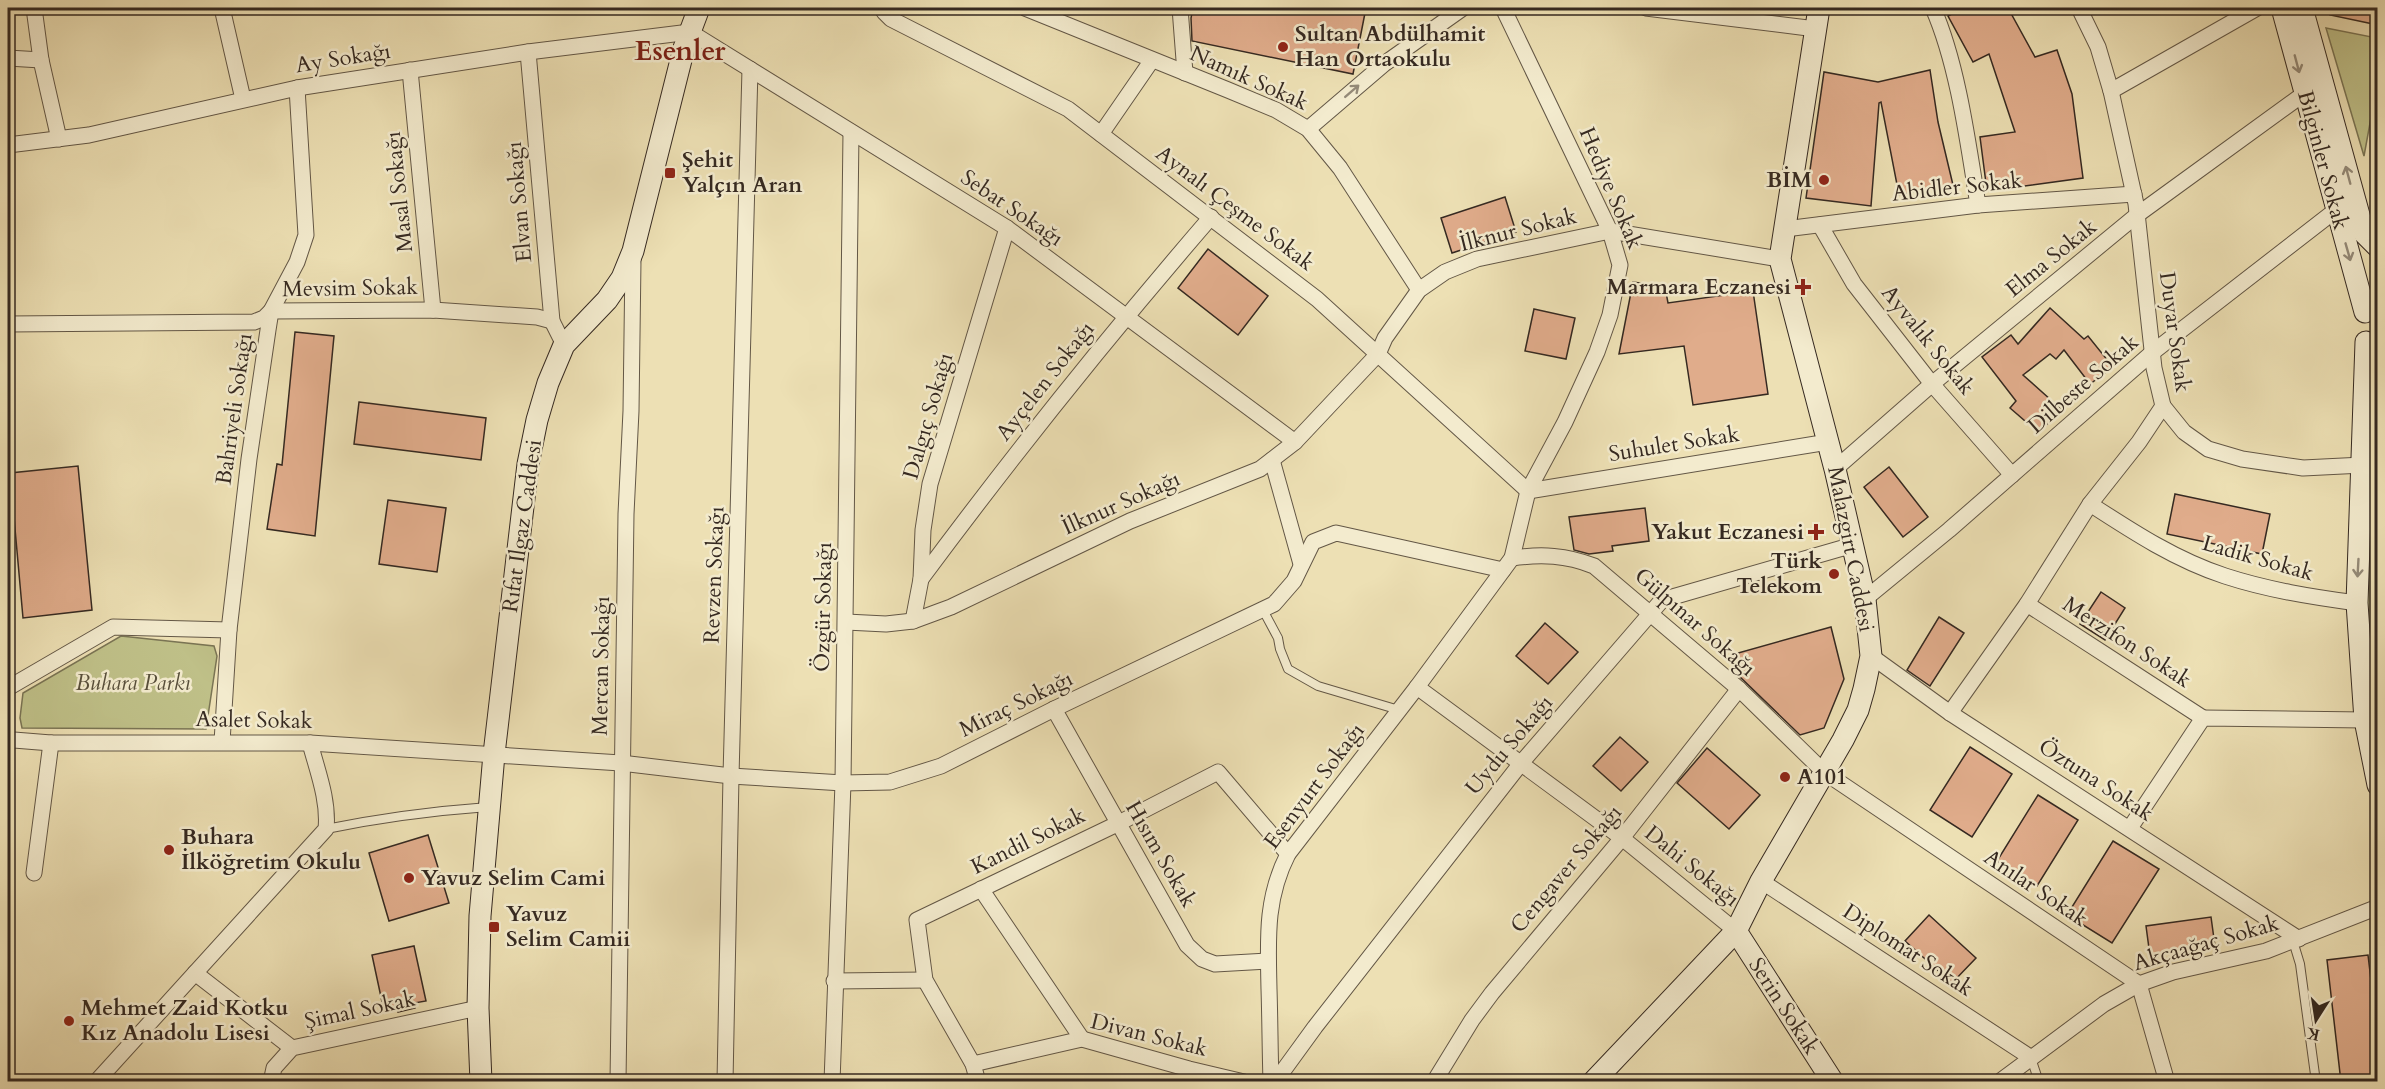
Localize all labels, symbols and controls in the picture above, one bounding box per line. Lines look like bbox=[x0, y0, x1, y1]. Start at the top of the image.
place label: Sultan Abdülhamit Han Ortaokulu bbox=[1295, 19, 1486, 74]
district label: Esenler bbox=[635, 32, 726, 70]
street label: Ay Sokağı bbox=[293, 36, 393, 80]
street label: Namık Sokak bbox=[1185, 39, 1313, 118]
marker: Sultan Abdülhamit Han Ortaokulu bbox=[1276, 40, 1290, 54]
one-way arrow bbox=[2292, 54, 2303, 73]
one-way arrow bbox=[1344, 85, 1360, 98]
street label: Bilginler Sokak bbox=[2290, 87, 2356, 233]
street label: Hediye Sokak bbox=[1572, 122, 1650, 254]
street label: Masal Sokağı bbox=[378, 130, 420, 254]
street label: Aynalı Çeşme Sokak bbox=[1149, 138, 1321, 278]
street label: Elvan Sokağı bbox=[499, 140, 539, 264]
place label: Şehit Yalçın Aran bbox=[682, 145, 802, 200]
street label: Sebat Sokağı bbox=[955, 163, 1069, 253]
place label: BİM bbox=[1766, 165, 1812, 195]
street label: Abidler Sokak bbox=[1890, 165, 2024, 209]
marker: Şehit Yalçın Aran bbox=[663, 166, 677, 180]
one-way arrow bbox=[2342, 166, 2353, 185]
marker: BİM bbox=[1817, 173, 1831, 187]
street label: İlknur Sokak bbox=[1456, 201, 1580, 259]
street label: Elma Sokak bbox=[1999, 212, 2103, 304]
one-way arrow bbox=[2343, 242, 2354, 261]
street label: Duyar Sokak bbox=[2152, 270, 2198, 394]
street label: Mevsim Sokak bbox=[282, 272, 418, 304]
place label: Marmara Eczanesi bbox=[1607, 272, 1791, 302]
street label: Ayvalık Sokak bbox=[1874, 279, 1982, 401]
marker: Marmara Eczanesi bbox=[1796, 280, 1810, 294]
street label: Ayçelen Sokağı bbox=[989, 315, 1101, 447]
street label: Dilbeste Sokak bbox=[2021, 327, 2145, 440]
street label: Bahriyeli Sokağı bbox=[209, 331, 259, 487]
street label: Dalgıç Sokağı bbox=[896, 349, 960, 483]
street label: Suhulet Sokak bbox=[1607, 419, 1742, 469]
street label: Rıfat Ilgaz Caddesi bbox=[495, 438, 549, 614]
street label: İlknur Sokağı bbox=[1057, 464, 1185, 542]
street label: Malazgirt Caddesi bbox=[1820, 464, 1882, 634]
street label: Revzen Sokağı bbox=[697, 506, 731, 644]
place label: Yakut Eczanesi bbox=[1651, 517, 1804, 547]
marker: Yakut Eczanesi bbox=[1809, 525, 1823, 539]
street label: Ladik Sokak bbox=[2199, 528, 2317, 588]
street label: Özgür Sokağı bbox=[807, 542, 839, 672]
place label: Türk Telekom bbox=[1736, 546, 1823, 601]
one-way arrow bbox=[2353, 558, 2364, 578]
street label: Gülpınar Sokağı bbox=[1628, 561, 1762, 683]
marker: Türk Telekom bbox=[1827, 567, 1841, 581]
street label: Merzifon Sokak bbox=[2057, 589, 2197, 695]
street label: Mercan Sokağı bbox=[585, 596, 617, 736]
street label: Miraç Sokağı bbox=[954, 664, 1078, 744]
park label: Buhara Parkı bbox=[75, 668, 191, 698]
street label: Uydu Sokağı bbox=[1458, 689, 1560, 801]
street label: Asalet Sokak bbox=[195, 704, 313, 736]
street label: Esenyurt Sokağı bbox=[1257, 717, 1371, 855]
street label: Öztuna Sokak bbox=[2033, 732, 2160, 829]
place label: A101 bbox=[1797, 762, 1847, 792]
marker: A101 bbox=[1778, 770, 1792, 784]
street label: Hısım Sokak bbox=[1118, 795, 1204, 913]
street label: Cengaver Sokağı bbox=[1503, 798, 1629, 940]
street label: Kandil Sokak bbox=[966, 800, 1090, 882]
street label: Dahi Sokağı bbox=[1638, 818, 1746, 914]
place label: Buhara İlköğretim Okulu bbox=[181, 822, 361, 877]
street label: Anılar Sokak bbox=[1978, 842, 2094, 934]
marker: Buhara İlköğretim Okulu bbox=[162, 843, 176, 857]
place label: Yavuz Selim Cami bbox=[421, 863, 605, 893]
marker: Yavuz Selim Cami bbox=[402, 871, 416, 885]
street label: Diplomat Sokak bbox=[1837, 897, 1979, 1004]
place label: Yavuz Selim Camii bbox=[506, 899, 630, 954]
street label: Akçaağaç Sokak bbox=[2130, 908, 2283, 978]
marker: Yavuz Selim Camii bbox=[487, 920, 501, 934]
street label: Serin Sokak bbox=[1742, 952, 1827, 1060]
street label: Şimal Sokak bbox=[302, 984, 419, 1036]
north arrow bbox=[2286, 990, 2346, 1050]
place label: Mehmet Zaid Kotku Kız Anadolu Lisesi bbox=[81, 993, 289, 1048]
street label: Divan Sokak bbox=[1088, 1006, 1211, 1064]
marker: Mehmet Zaid Kotku Kız Anadolu Lisesi bbox=[62, 1014, 76, 1028]
text: K bbox=[2304, 1022, 2322, 1046]

